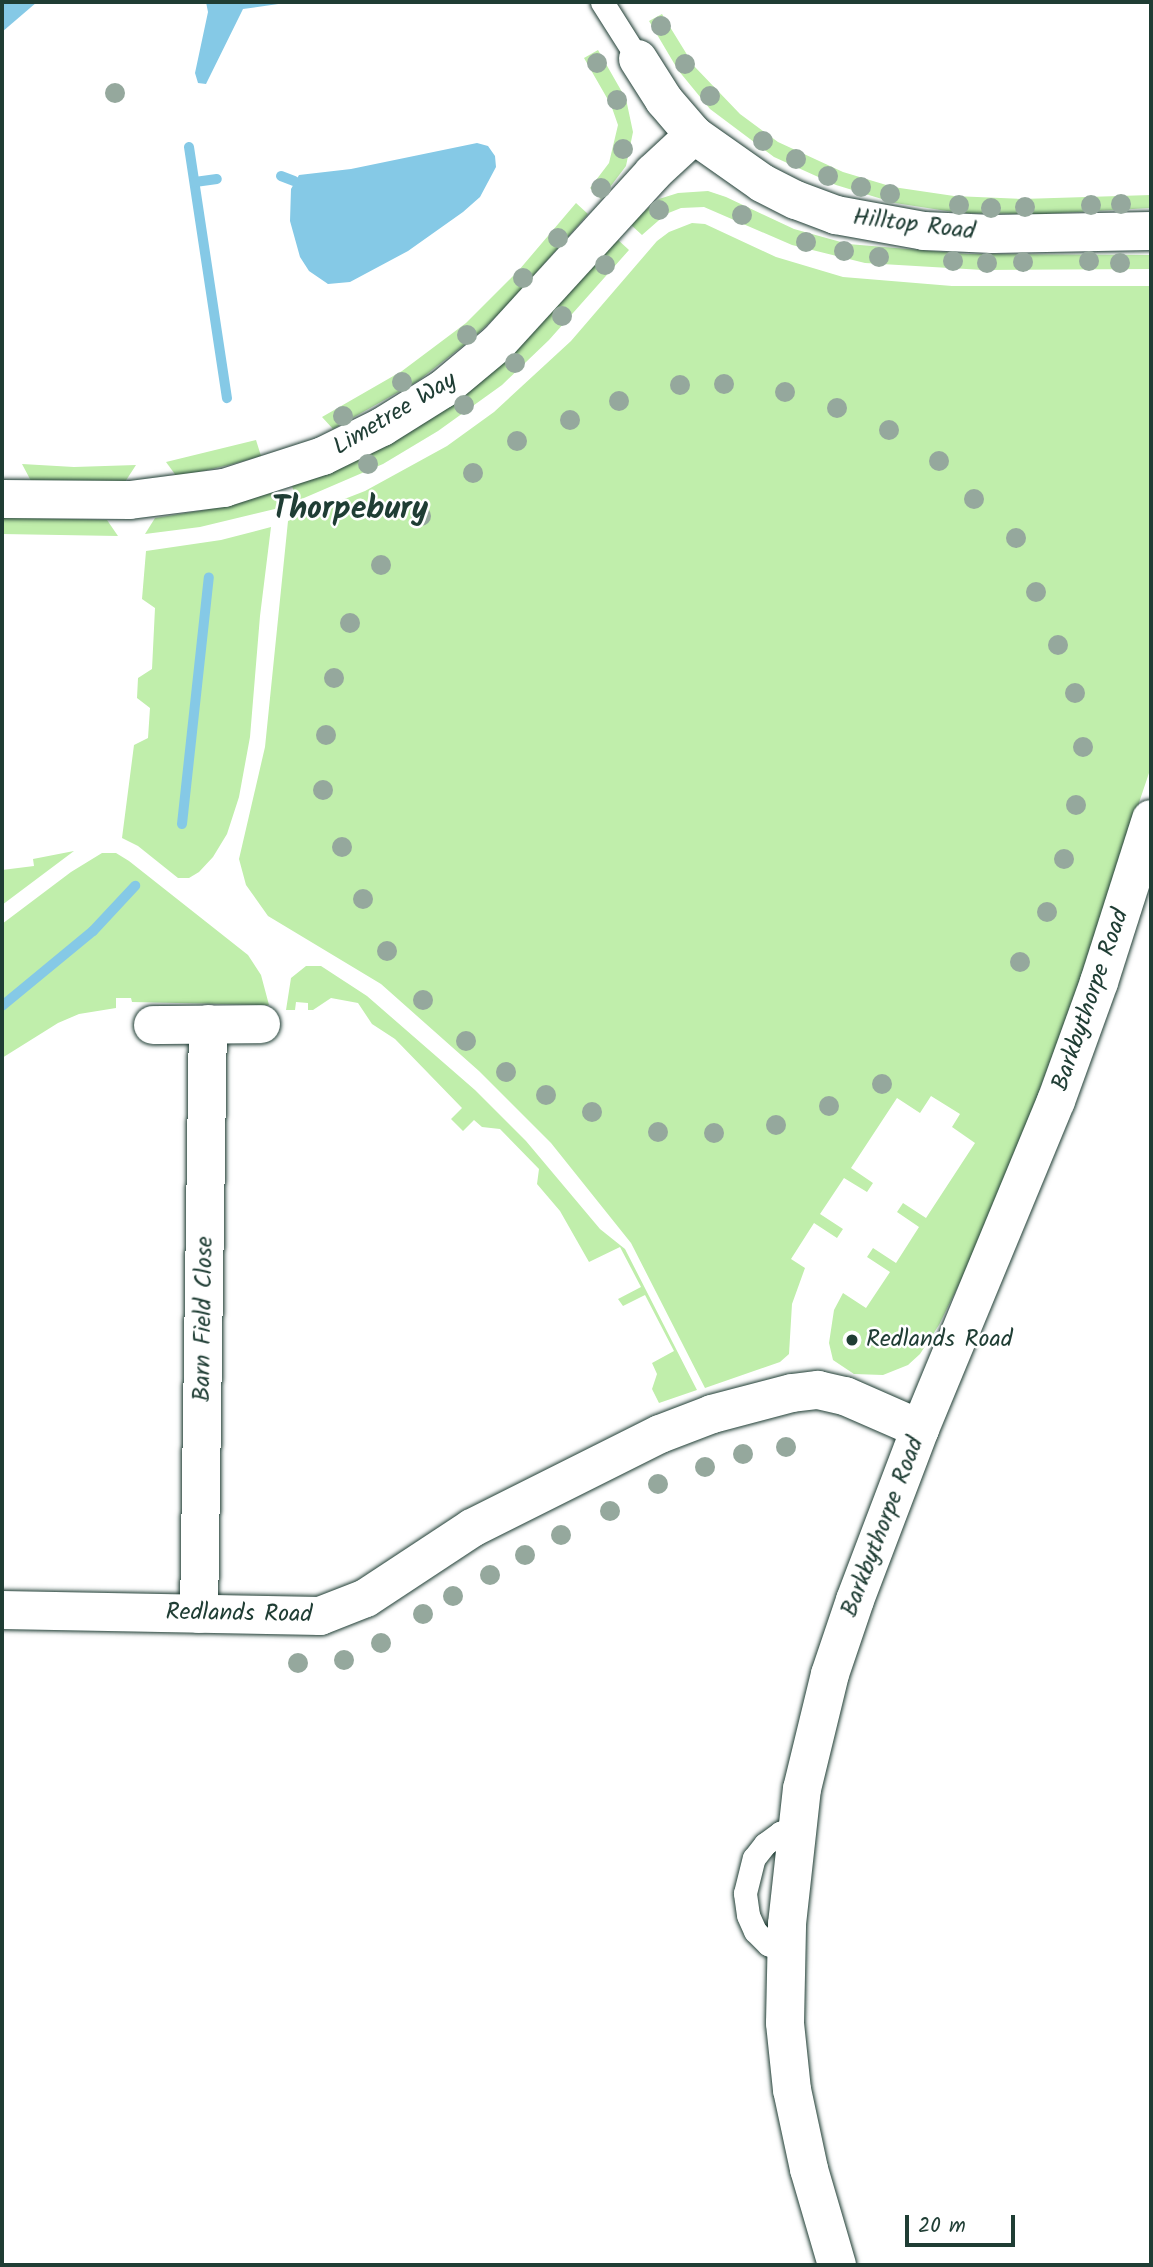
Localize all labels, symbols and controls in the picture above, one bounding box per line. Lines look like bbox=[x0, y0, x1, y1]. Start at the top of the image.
street label: Hilltop Road bbox=[851, 203, 977, 247]
street label: Limetree Way bbox=[328, 366, 462, 462]
district label: Thorpebury bbox=[272, 491, 428, 529]
street label: Barkbythorpe Road bbox=[1046, 905, 1136, 1095]
street label: Barn Field Close bbox=[188, 1236, 220, 1402]
place label: Redlands Road bbox=[866, 1326, 1013, 1354]
marker: Redlands Road bbox=[844, 1332, 860, 1348]
street label: Barkbythorpe Road bbox=[835, 1433, 931, 1621]
street label: Redlands Road bbox=[165, 1598, 313, 1630]
scale bar bbox=[908, 2200, 1018, 2244]
text: 20 m bbox=[918, 2210, 966, 2243]

